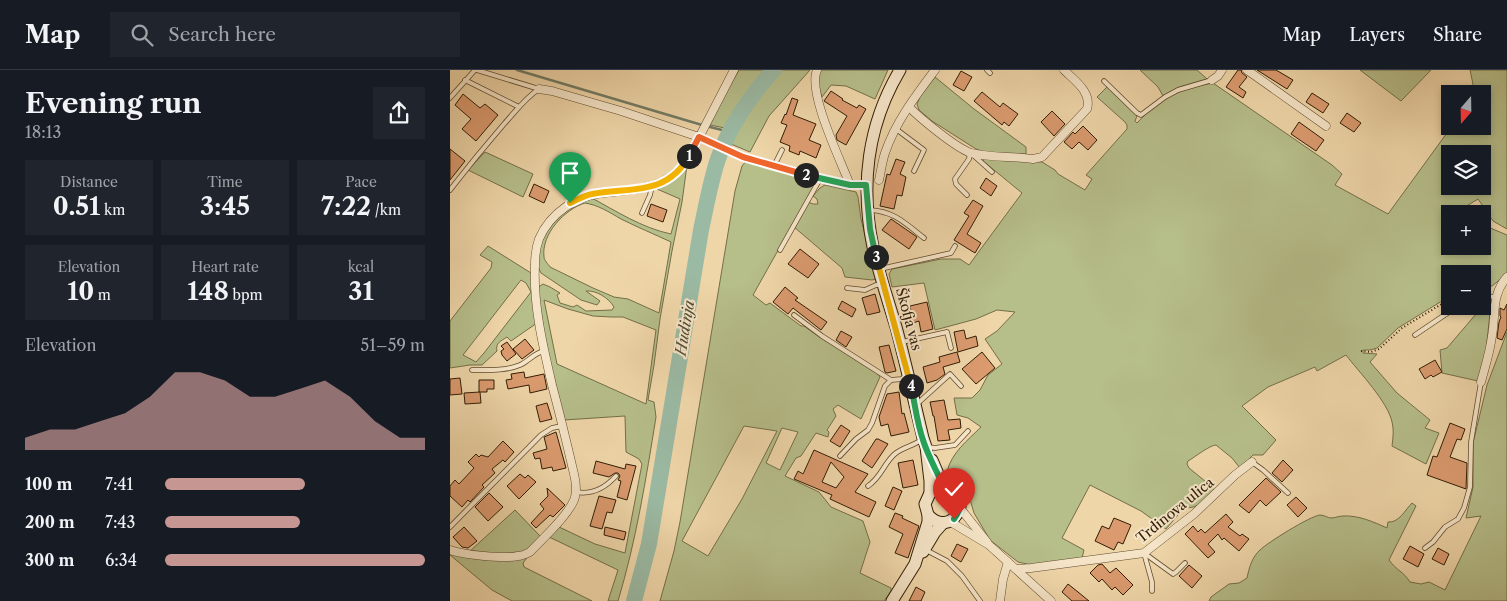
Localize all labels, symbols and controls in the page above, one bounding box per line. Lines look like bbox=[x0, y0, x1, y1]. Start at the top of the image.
search box bbox=[110, 12, 460, 57]
text: Map bbox=[25, 20, 80, 49]
icon: search bbox=[128, 21, 156, 49]
text: Search here bbox=[168, 23, 276, 46]
text: Map bbox=[1283, 24, 1321, 46]
text: Layers bbox=[1349, 24, 1405, 46]
text: Share bbox=[1433, 24, 1482, 46]
north arrow bbox=[1441, 85, 1491, 135]
map controls bbox=[1441, 85, 1491, 315]
text: Evening run bbox=[25, 86, 201, 120]
button: share bbox=[373, 87, 425, 139]
text: 18:13 bbox=[25, 122, 61, 142]
pin: 1 bbox=[676, 144, 702, 168]
button: layers bbox=[1441, 145, 1491, 195]
text: 1 bbox=[686, 147, 693, 165]
pin bbox=[549, 152, 591, 203]
icon: arrive bbox=[556, 159, 584, 187]
pin: 2 bbox=[794, 162, 818, 188]
text: 2 bbox=[802, 166, 811, 184]
text: Distance bbox=[60, 173, 118, 191]
text: Time bbox=[207, 173, 243, 191]
text: Pace bbox=[345, 173, 377, 191]
text: 0.51 bbox=[53, 191, 100, 222]
text: 3:45 bbox=[200, 191, 250, 222]
text: 7:22 bbox=[321, 191, 371, 222]
text: km bbox=[100, 201, 125, 219]
text: /km bbox=[371, 201, 401, 219]
button: + bbox=[1441, 205, 1491, 255]
pin: 3 bbox=[864, 244, 888, 270]
text: 3 bbox=[873, 248, 880, 266]
text: Elevation bbox=[58, 258, 120, 276]
text: Heart rate bbox=[191, 258, 259, 276]
text: kcal bbox=[348, 258, 374, 276]
button: − bbox=[1441, 265, 1491, 315]
text: 10 bbox=[67, 276, 94, 307]
text: 148 bbox=[187, 276, 229, 307]
text: 31 bbox=[348, 276, 374, 307]
street label: Škofja vas bbox=[892, 285, 927, 352]
text: m bbox=[94, 286, 111, 304]
text: bpm bbox=[229, 286, 263, 304]
water label: Hudinja bbox=[671, 299, 698, 358]
text: Elevation bbox=[25, 335, 96, 355]
text: 51–59 m bbox=[360, 335, 425, 355]
pin: 4 bbox=[898, 374, 924, 398]
text: 4 bbox=[907, 377, 916, 395]
pin bbox=[933, 468, 975, 519]
street label: Trdinova ulica bbox=[1132, 473, 1218, 547]
text: 100 m bbox=[25, 474, 72, 494]
text: 7:41 bbox=[105, 474, 133, 494]
icon: check bbox=[940, 475, 968, 503]
text: 200 m bbox=[25, 512, 75, 532]
text: 7:43 bbox=[105, 512, 135, 532]
text: 300 m bbox=[25, 550, 74, 570]
text: 6:34 bbox=[105, 550, 137, 570]

